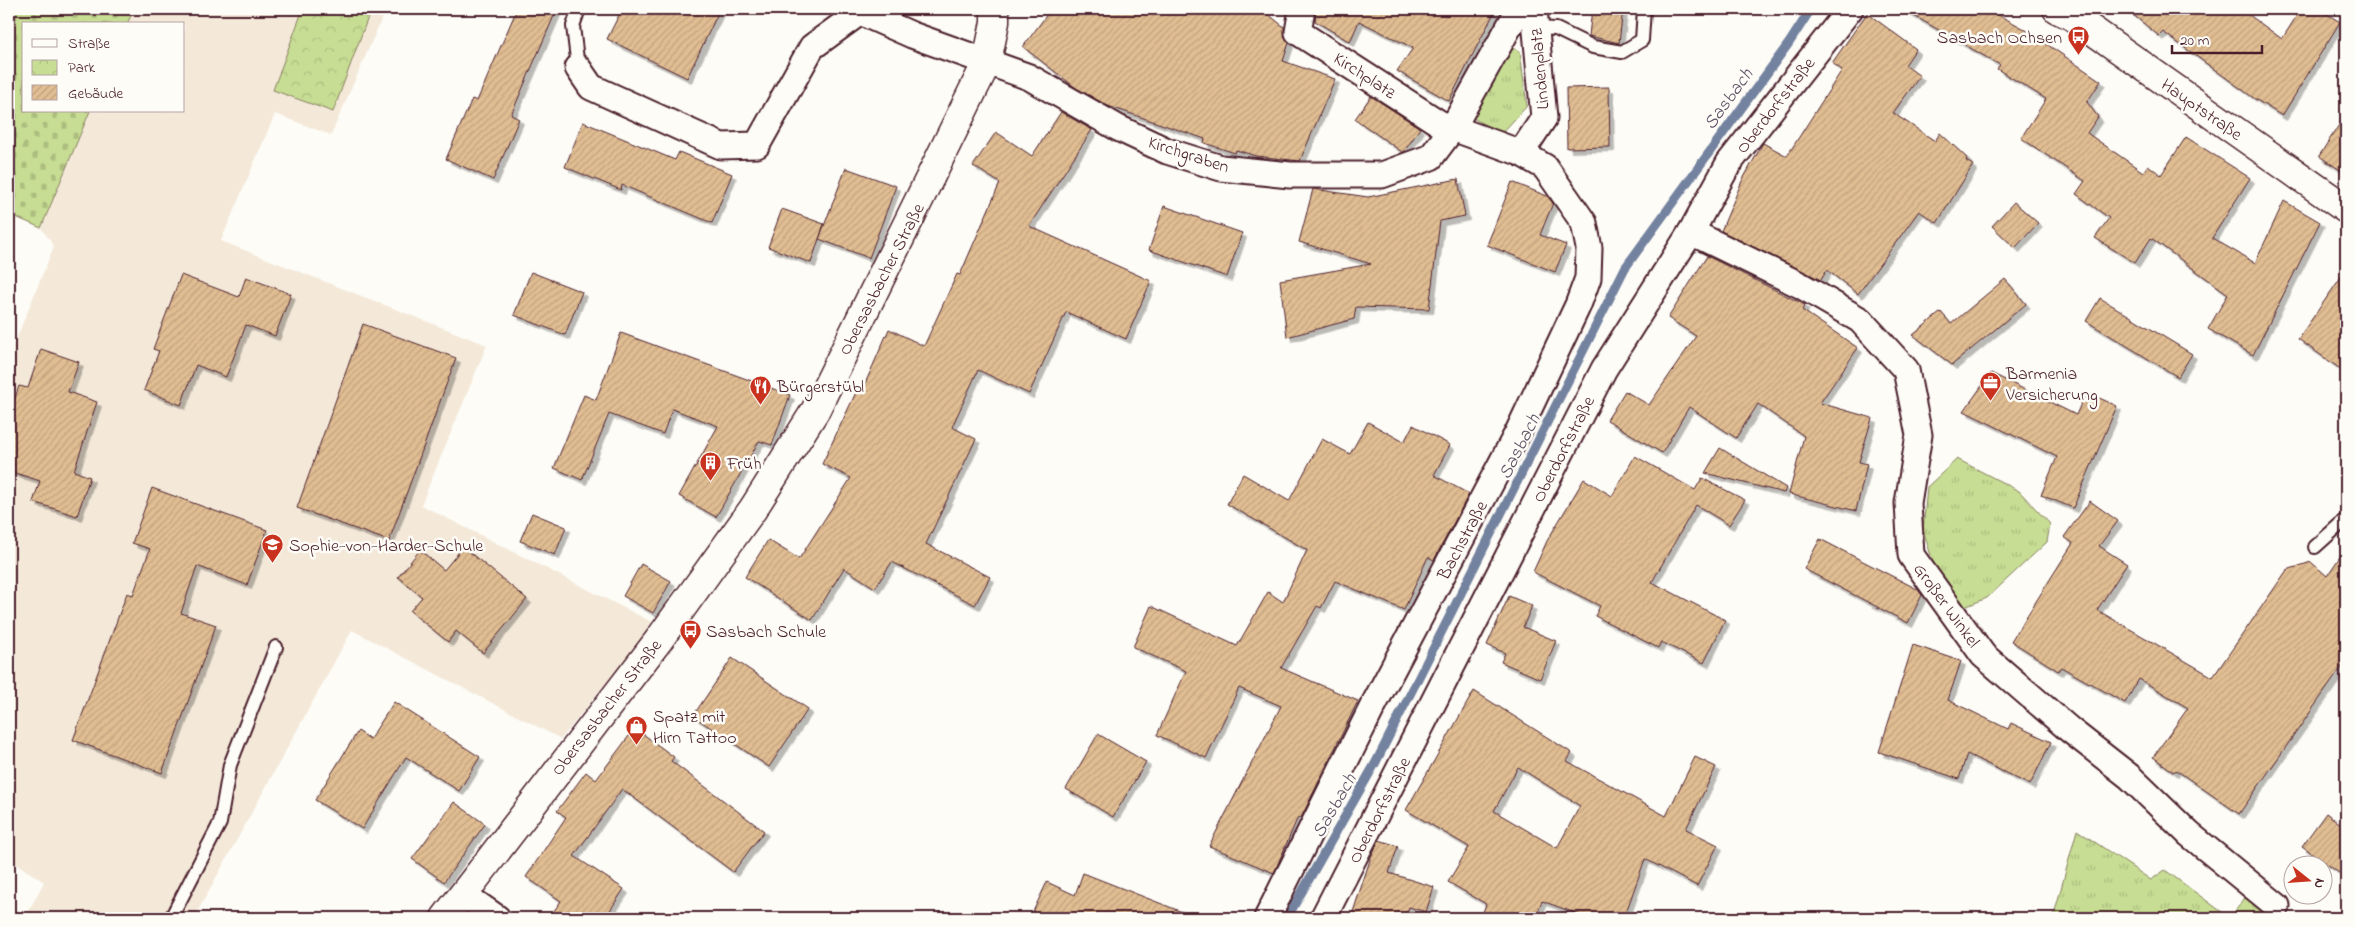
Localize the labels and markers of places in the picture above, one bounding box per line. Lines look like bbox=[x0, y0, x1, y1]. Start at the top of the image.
bus stop icon: Sasbach Ochsen bbox=[2066, 25, 2090, 56]
place label: Sasbach Ochsen bbox=[1937, 26, 2062, 52]
place label: Barmenia Versicherung bbox=[2005, 362, 2098, 410]
office icon: Barmenia Versicherung bbox=[1978, 371, 2002, 402]
restaurant icon: Bürgerstübl bbox=[749, 374, 773, 405]
place label: Bürgerstübl bbox=[776, 375, 864, 402]
building icon: Früh bbox=[699, 451, 723, 482]
place label: Früh bbox=[726, 452, 762, 478]
school or university icon: Sophie-von-Harder-Schule bbox=[261, 533, 285, 564]
place label: Sophie-von-Harder-Schule bbox=[289, 534, 484, 560]
bus stop icon: Sasbach Schule bbox=[678, 619, 702, 650]
place label: Sasbach Schule bbox=[706, 620, 827, 646]
place label: Spatz mit Hirn Tattoo bbox=[653, 705, 737, 752]
shop icon: Spatz mit Hirn Tattoo bbox=[625, 714, 649, 745]

